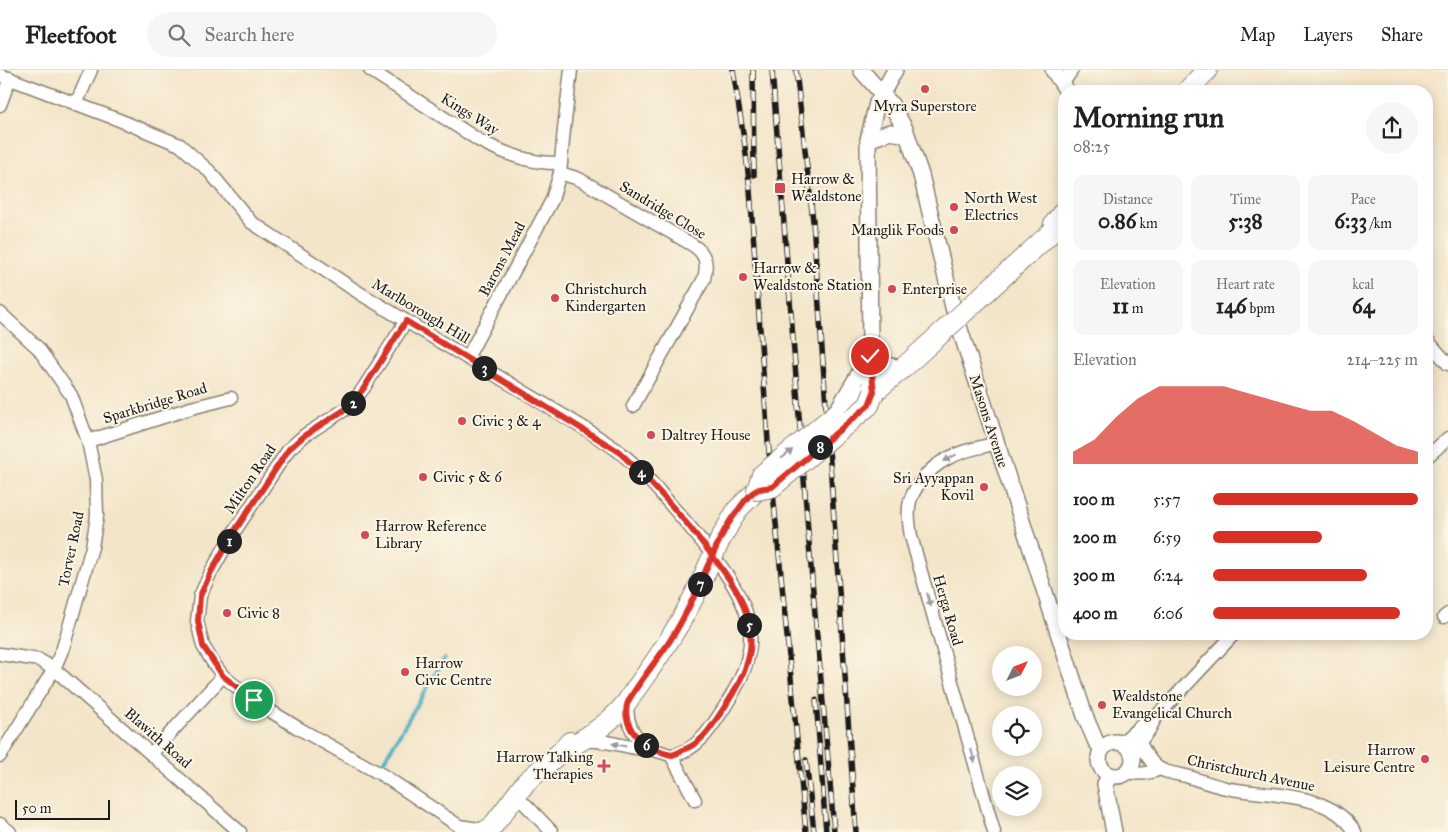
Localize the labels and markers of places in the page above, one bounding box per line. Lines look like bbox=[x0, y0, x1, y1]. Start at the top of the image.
marker: Myra Superstore bbox=[919, 83, 931, 95]
place label: Myra Superstore bbox=[873, 97, 977, 115]
place label: Harrow & Wealdstone bbox=[791, 170, 862, 205]
marker: Harrow & Wealdstone bbox=[773, 181, 787, 195]
place label: North West Electrics bbox=[964, 189, 1038, 224]
marker: North West Electrics bbox=[948, 201, 960, 213]
place label: Manglik Foods bbox=[851, 221, 944, 239]
marker: Manglik Foods bbox=[948, 224, 960, 236]
place label: Harrow & Wealdstone Station bbox=[753, 259, 872, 294]
marker: Harrow & Wealdstone Station bbox=[737, 271, 749, 283]
place label: Christchurch Kindergarten bbox=[565, 280, 648, 315]
place label: Enterprise bbox=[902, 280, 967, 298]
marker: Enterprise bbox=[886, 283, 898, 295]
marker: Christchurch Kindergarten bbox=[549, 292, 561, 304]
pin bbox=[849, 335, 891, 377]
pin: 3 bbox=[472, 356, 496, 380]
pin: 2 bbox=[340, 390, 366, 416]
place label: Civic 3 & 4 bbox=[472, 412, 541, 430]
marker: Civic 3 & 4 bbox=[456, 415, 468, 427]
place label: Daltrey House bbox=[661, 426, 751, 444]
marker: Daltrey House bbox=[645, 429, 657, 441]
pin: 8 bbox=[808, 434, 832, 460]
pin: 4 bbox=[628, 460, 654, 484]
place label: Civic 5 & 6 bbox=[433, 468, 503, 486]
place label: Sri Ayyappan Kovil bbox=[893, 469, 975, 504]
marker: Civic 5 & 6 bbox=[417, 471, 429, 483]
marker: Sri Ayyappan Kovil bbox=[978, 481, 990, 493]
place label: Harrow Reference Library bbox=[375, 517, 487, 552]
pin: 1 bbox=[216, 528, 242, 554]
marker: Harrow Reference Library bbox=[359, 529, 371, 541]
pin: 7 bbox=[688, 572, 712, 596]
place label: Civic 8 bbox=[237, 604, 280, 622]
marker: Civic 8 bbox=[221, 607, 233, 619]
pin: 5 bbox=[736, 612, 762, 638]
place label: Harrow Civic Centre bbox=[415, 654, 492, 689]
marker: Harrow Civic Centre bbox=[399, 666, 411, 678]
pin bbox=[233, 679, 275, 721]
place label: Wealdstone Evangelical Church bbox=[1112, 687, 1233, 722]
marker: Wealdstone Evangelical Church bbox=[1096, 699, 1108, 711]
pin: 6 bbox=[634, 732, 658, 758]
place label: Harrow Leisure Centre bbox=[1323, 741, 1415, 776]
place label: Harrow Talking Therapies bbox=[496, 748, 594, 783]
marker: Harrow Leisure Centre bbox=[1419, 753, 1431, 765]
marker: Harrow Talking Therapies bbox=[597, 759, 611, 773]

